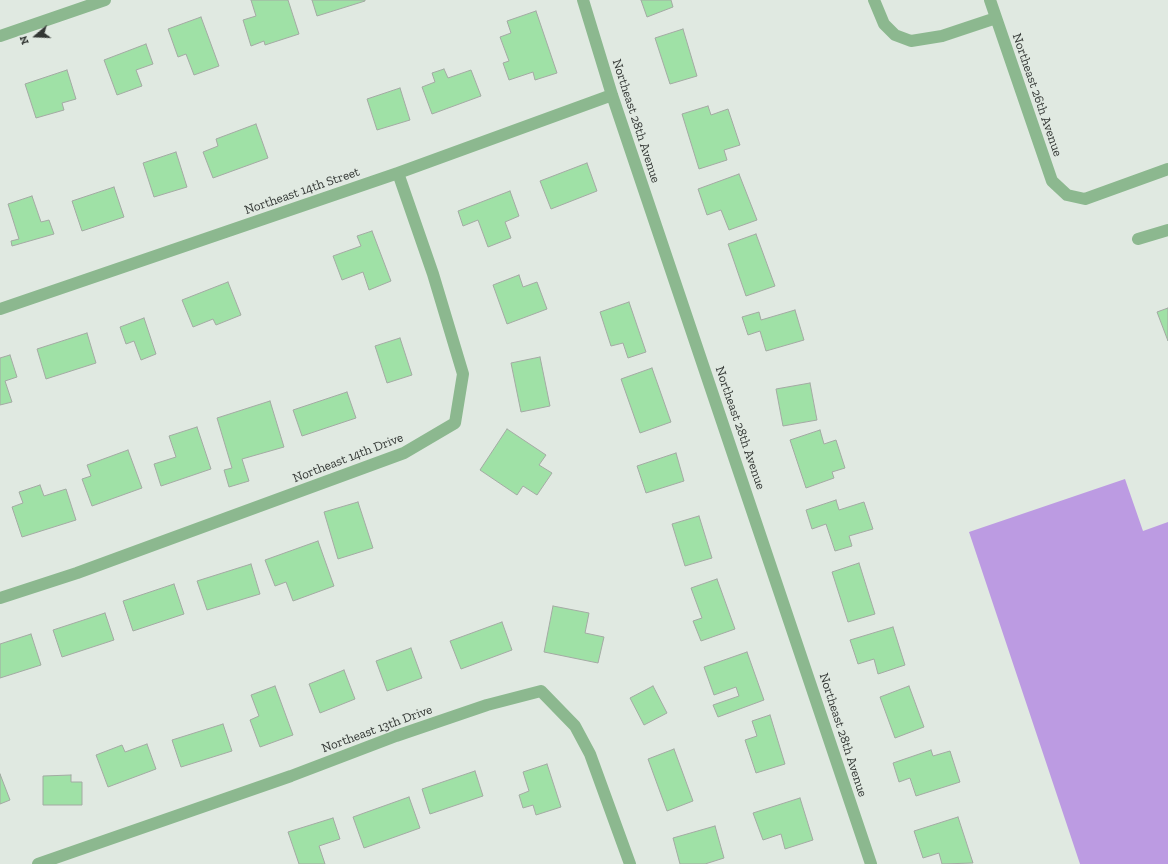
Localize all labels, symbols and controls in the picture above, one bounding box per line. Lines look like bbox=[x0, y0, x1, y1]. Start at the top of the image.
north arrow bbox=[16, 16, 56, 56]
street label: Northeast 26th Avenue bbox=[1009, 31, 1065, 159]
text: N bbox=[17, 34, 32, 46]
street label: Northeast 28th Avenue bbox=[609, 57, 663, 185]
street label: Northeast 14th Street bbox=[242, 164, 362, 218]
street label: Northeast 28th Avenue bbox=[712, 364, 768, 492]
street label: Northeast 14th Drive bbox=[291, 430, 405, 486]
street label: Northeast 28th Avenue bbox=[816, 671, 870, 799]
street label: Northeast 13th Drive bbox=[320, 702, 434, 756]

